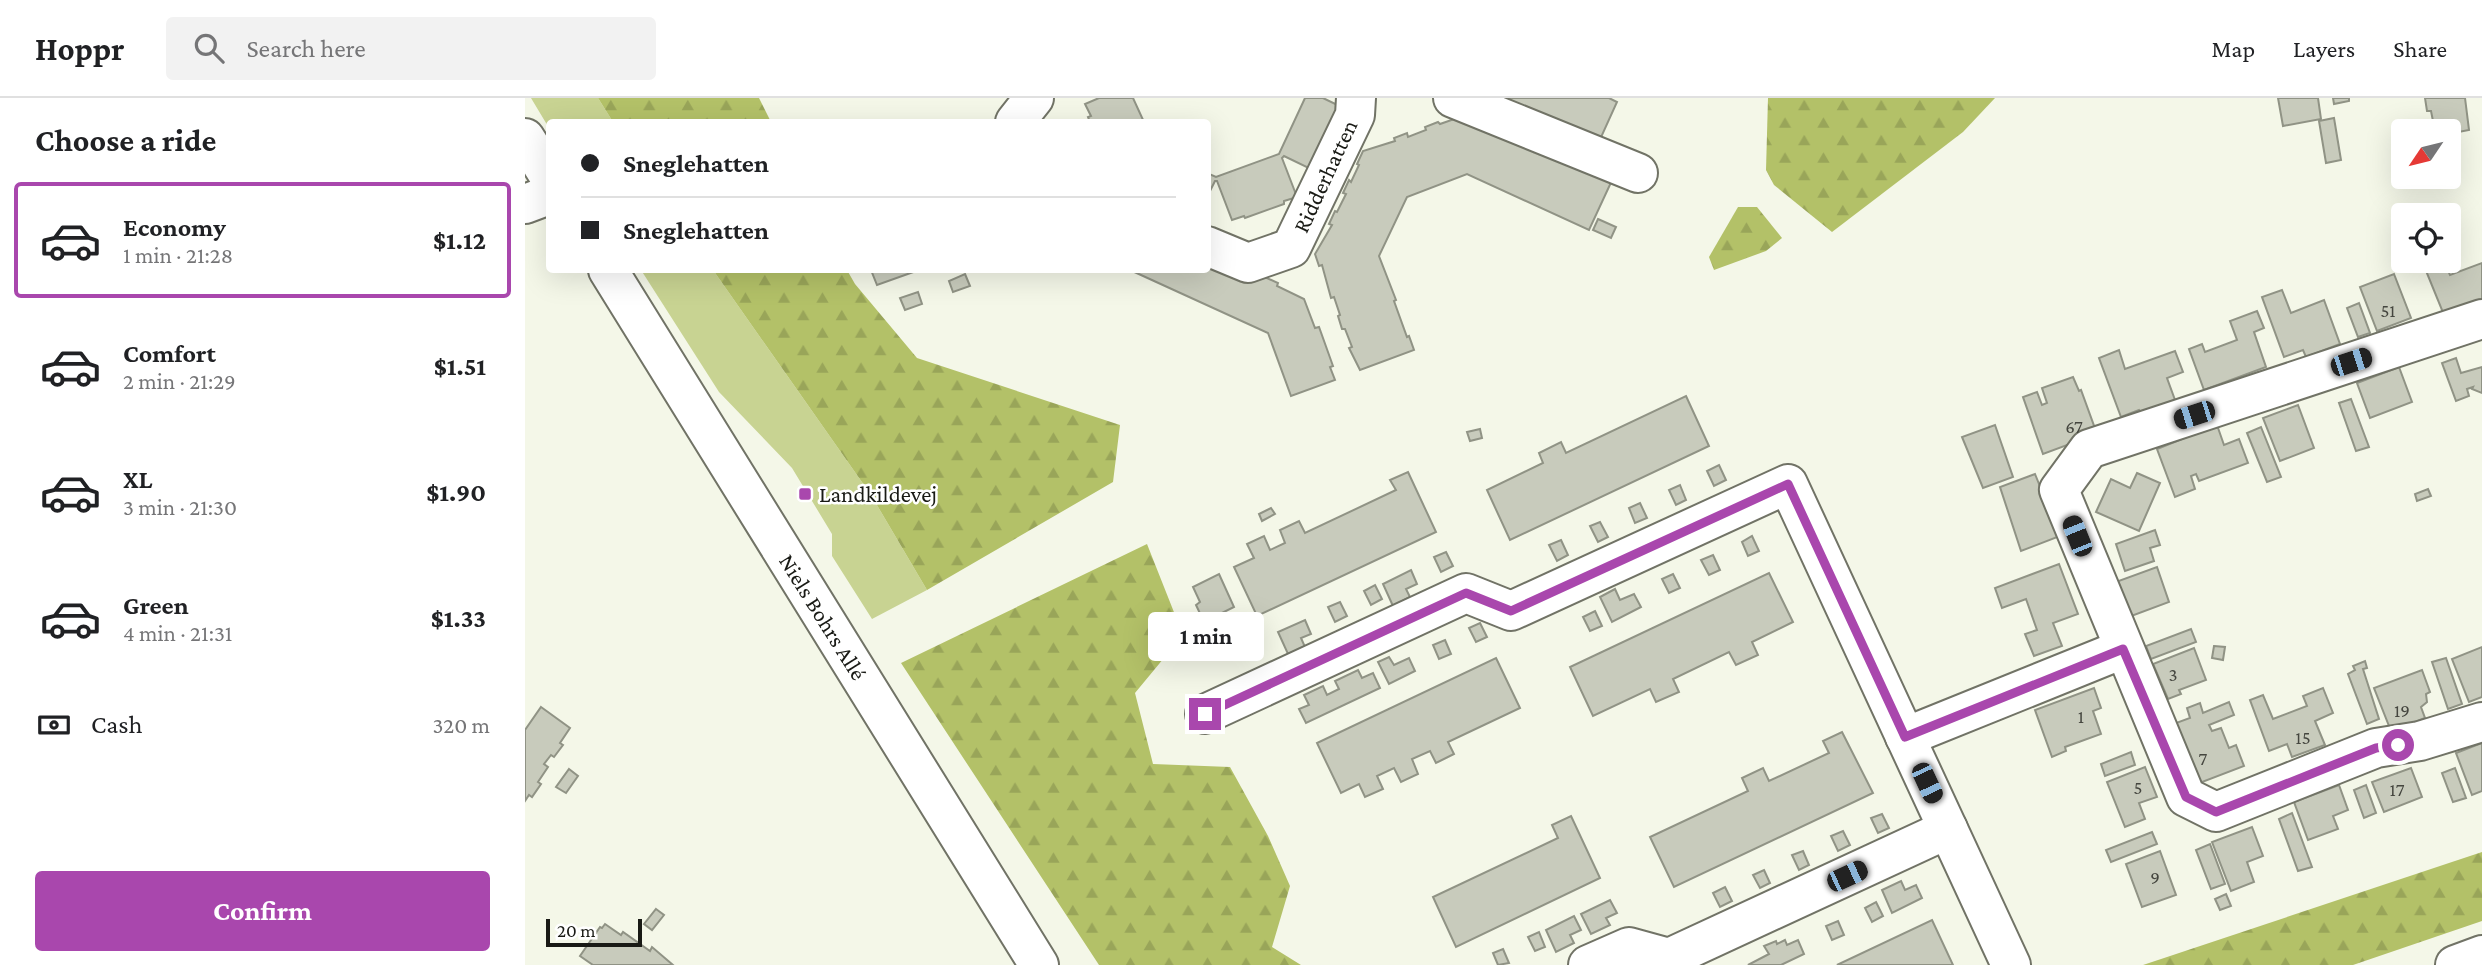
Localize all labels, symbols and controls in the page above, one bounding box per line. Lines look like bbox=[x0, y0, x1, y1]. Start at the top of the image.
search box bbox=[166, 17, 656, 80]
icon: search bbox=[190, 29, 228, 67]
text: Hoppr bbox=[35, 30, 124, 67]
text: Search here bbox=[246, 34, 366, 63]
text: Map bbox=[2211, 35, 2255, 62]
text: Layers bbox=[2293, 35, 2355, 62]
text: Share bbox=[2393, 35, 2447, 62]
street label: Ridderhatten bbox=[1288, 115, 1362, 237]
north arrow bbox=[2391, 119, 2461, 189]
map controls bbox=[2391, 119, 2461, 273]
text: Choose a ride bbox=[35, 122, 216, 158]
text: Sneglehatten bbox=[623, 149, 769, 178]
button: locate bbox=[2391, 203, 2461, 273]
icon: car bbox=[39, 209, 102, 272]
text: Economy bbox=[123, 213, 226, 242]
text: Sneglehatten bbox=[623, 216, 769, 245]
text: $1.12 bbox=[433, 226, 486, 255]
text: 1 min · 21:28 bbox=[123, 242, 233, 268]
house number: 51 bbox=[2380, 300, 2396, 321]
icon: car bbox=[39, 335, 102, 398]
text: Comfort bbox=[123, 339, 216, 368]
car bbox=[2328, 346, 2375, 378]
text: $1.51 bbox=[434, 352, 486, 381]
text: 2 min · 21:29 bbox=[123, 368, 236, 394]
car bbox=[2171, 399, 2218, 431]
house number: 67 bbox=[2065, 416, 2083, 437]
icon: car bbox=[39, 461, 102, 524]
text: XL bbox=[123, 465, 152, 494]
text: $1.90 bbox=[426, 478, 486, 507]
place label: Landkildevej bbox=[819, 481, 937, 507]
marker: Landkildevej bbox=[797, 486, 813, 502]
text: 3 min · 21:30 bbox=[123, 494, 237, 520]
car bbox=[2060, 513, 2095, 559]
street label: Niels Bohrs Allé bbox=[774, 549, 872, 685]
icon: car bbox=[39, 587, 102, 650]
text: Green bbox=[123, 591, 189, 620]
text: $1.33 bbox=[431, 604, 486, 633]
callout: 1 min bbox=[1147, 612, 1263, 662]
text: 4 min · 21:31 bbox=[123, 620, 232, 646]
text: 1 min bbox=[1180, 623, 1232, 649]
house number: 3 bbox=[2168, 664, 2178, 685]
route end bbox=[1189, 698, 1221, 730]
house number: 19 bbox=[2394, 700, 2410, 721]
icon: cash bbox=[35, 706, 73, 744]
house number: 1 bbox=[2078, 706, 2084, 727]
text: Cash bbox=[91, 710, 142, 739]
text: 320 m bbox=[432, 712, 490, 738]
house number: 15 bbox=[2295, 727, 2311, 748]
route start bbox=[2382, 729, 2414, 761]
house number: 7 bbox=[2199, 748, 2208, 769]
car bbox=[1909, 760, 1946, 806]
house number: 5 bbox=[2134, 777, 2142, 798]
house number: 17 bbox=[2389, 779, 2405, 800]
car bbox=[1824, 858, 1871, 894]
house number: 9 bbox=[2150, 867, 2160, 888]
button: Confirm bbox=[35, 871, 490, 951]
scale bar bbox=[546, 916, 642, 948]
text: 20 m bbox=[557, 920, 596, 941]

